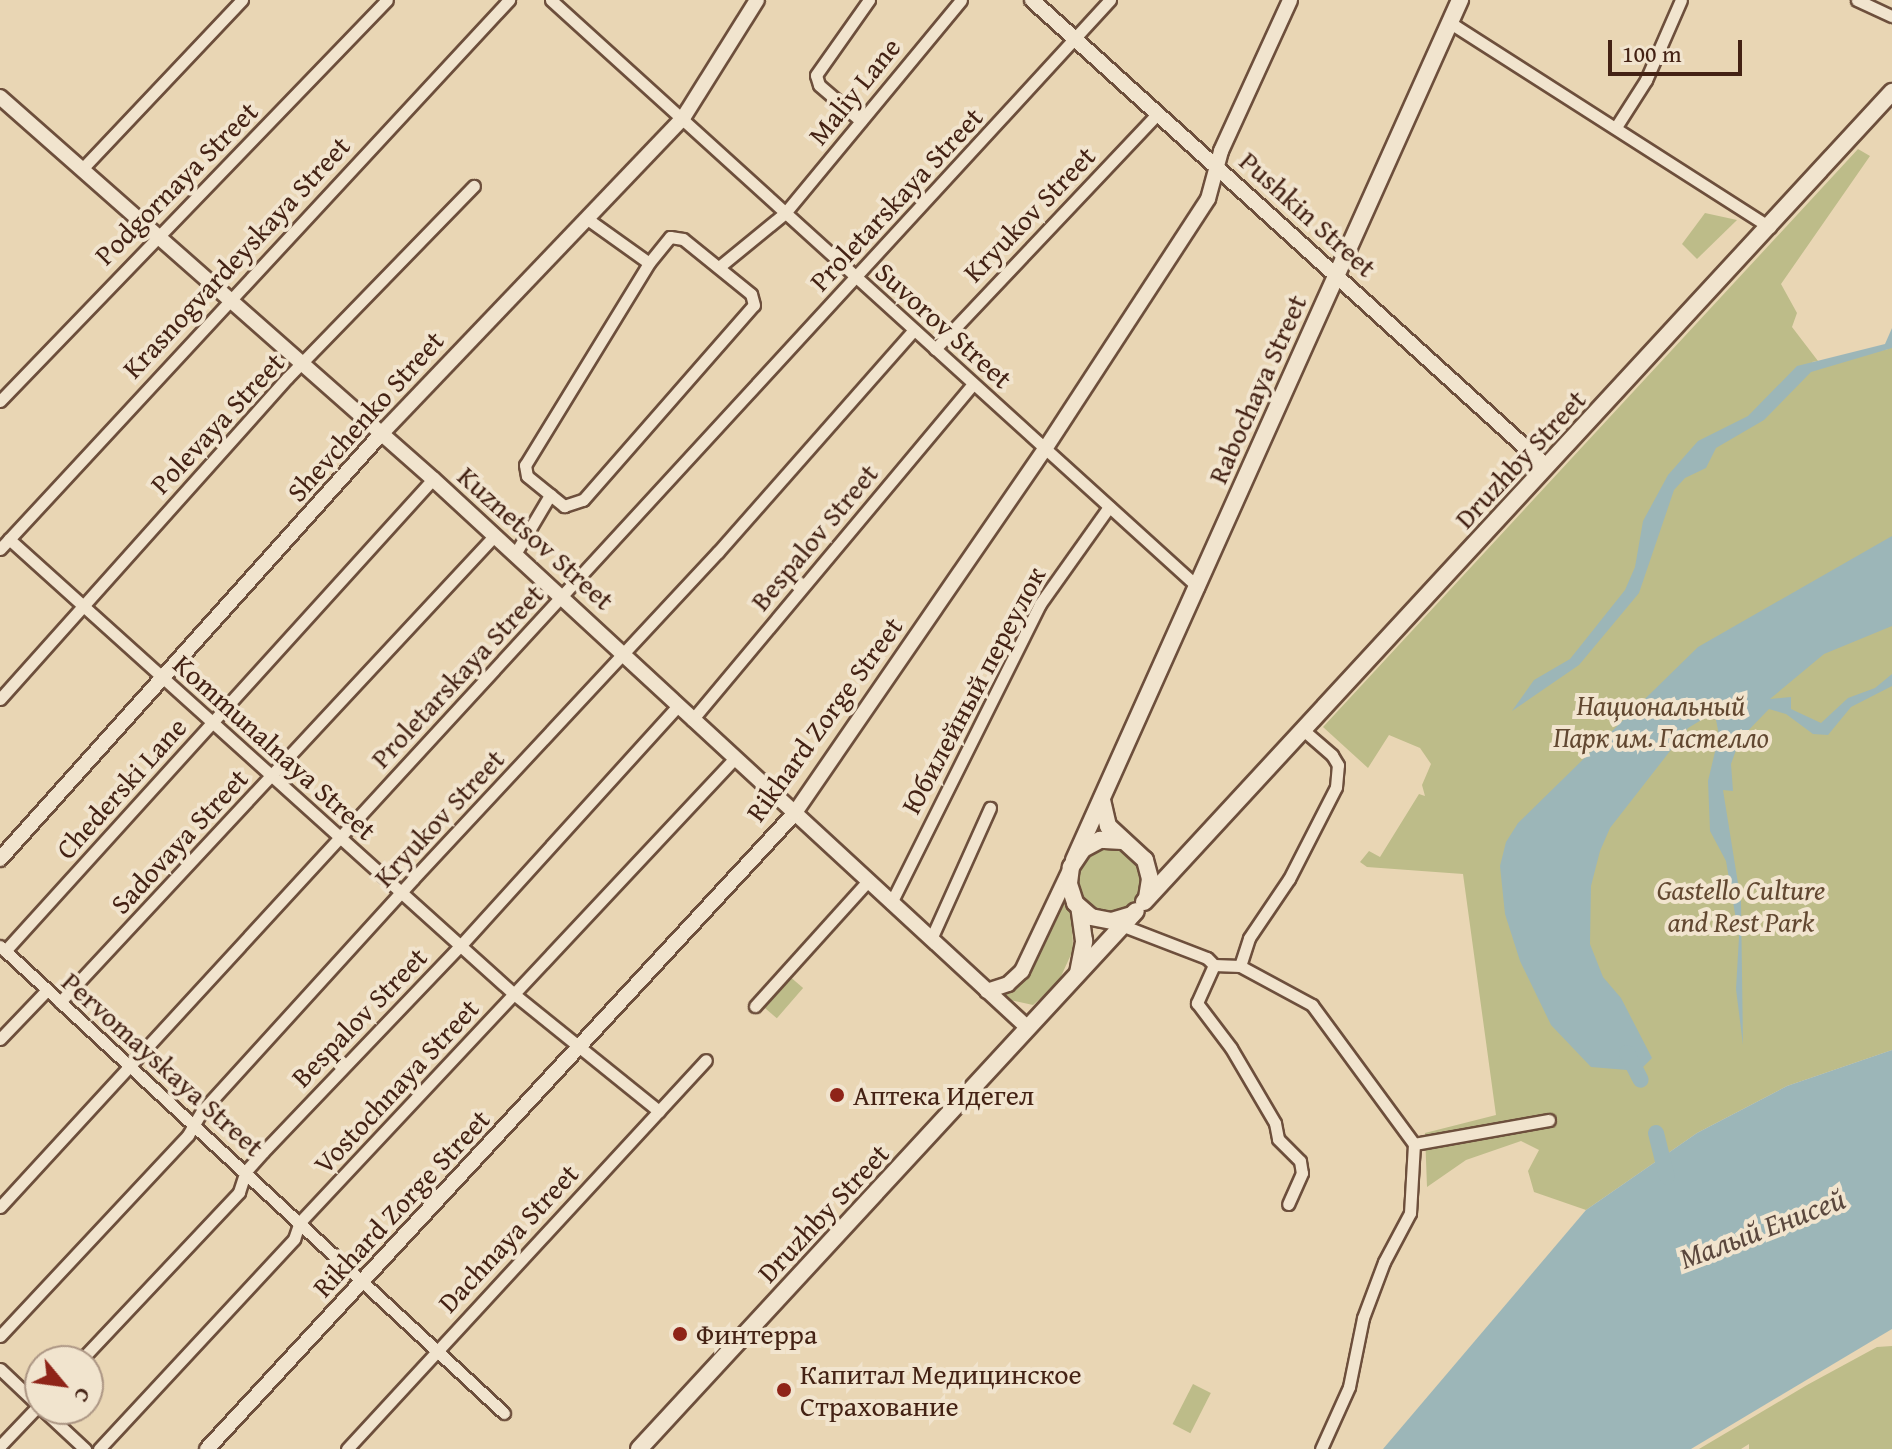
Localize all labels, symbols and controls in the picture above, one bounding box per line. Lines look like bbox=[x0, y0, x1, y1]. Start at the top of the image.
scale bar bbox=[1612, 24, 1746, 74]
street label: Maliy Lane bbox=[801, 31, 907, 151]
text: 100 m bbox=[1622, 36, 1682, 71]
street label: Podgornaya Street bbox=[87, 94, 265, 272]
street label: Proletarskaya Street bbox=[802, 100, 990, 298]
street label: Krasnogvardeyskaya Street bbox=[115, 129, 357, 385]
street label: Kryukov Street bbox=[956, 139, 1102, 289]
street label: Pushkin Street bbox=[1233, 144, 1383, 284]
street label: Suvorov Street bbox=[869, 255, 1019, 395]
street label: Rabochaya Street bbox=[1200, 290, 1314, 488]
street label: Shevchenko Street bbox=[280, 324, 450, 508]
street label: Polevaya Street bbox=[143, 345, 291, 501]
street label: Druzhby Street bbox=[1447, 383, 1593, 535]
street label: Bespalov Street bbox=[743, 457, 885, 617]
street label: Kuznetsov Street bbox=[451, 459, 621, 617]
street label: Юбилейный переулок bbox=[894, 561, 1052, 819]
street label: Proletarskaya Street bbox=[363, 577, 551, 775]
street label: Rikhard Zorge Street bbox=[739, 610, 909, 828]
street label: Kommunalnaya Street bbox=[167, 647, 383, 847]
park label: Национальный Парк им. Гастелло bbox=[1553, 688, 1769, 754]
street label: Chederski Lane bbox=[49, 710, 193, 866]
street label: Kryukov Street bbox=[367, 742, 511, 894]
street label: Sadovaya Street bbox=[103, 762, 255, 920]
park label: Gastello Culture and Rest Park bbox=[1657, 873, 1825, 939]
street label: Bespalov Street bbox=[284, 940, 434, 1094]
street label: Pervomayskaya Street bbox=[55, 965, 271, 1163]
street label: Vostochnaya Street bbox=[306, 992, 486, 1180]
place label: Аптека Идегел bbox=[853, 1078, 1034, 1112]
marker: Аптека Идегел bbox=[828, 1086, 846, 1104]
street label: Rikhard Zorge Street bbox=[305, 1102, 497, 1304]
street label: Druzhby Street bbox=[750, 1137, 896, 1289]
street label: Dachnaya Street bbox=[431, 1157, 585, 1319]
water label: Малый Енисей bbox=[1674, 1180, 1850, 1276]
place label: Финтерра bbox=[696, 1317, 817, 1351]
marker: Финтерра bbox=[671, 1325, 689, 1343]
north arrow bbox=[24, 1345, 104, 1425]
place label: Капитал Медицинское Страхование bbox=[800, 1357, 1082, 1423]
marker: Капитал Медицинское Страхование bbox=[775, 1381, 793, 1399]
text: С bbox=[66, 1382, 100, 1409]

